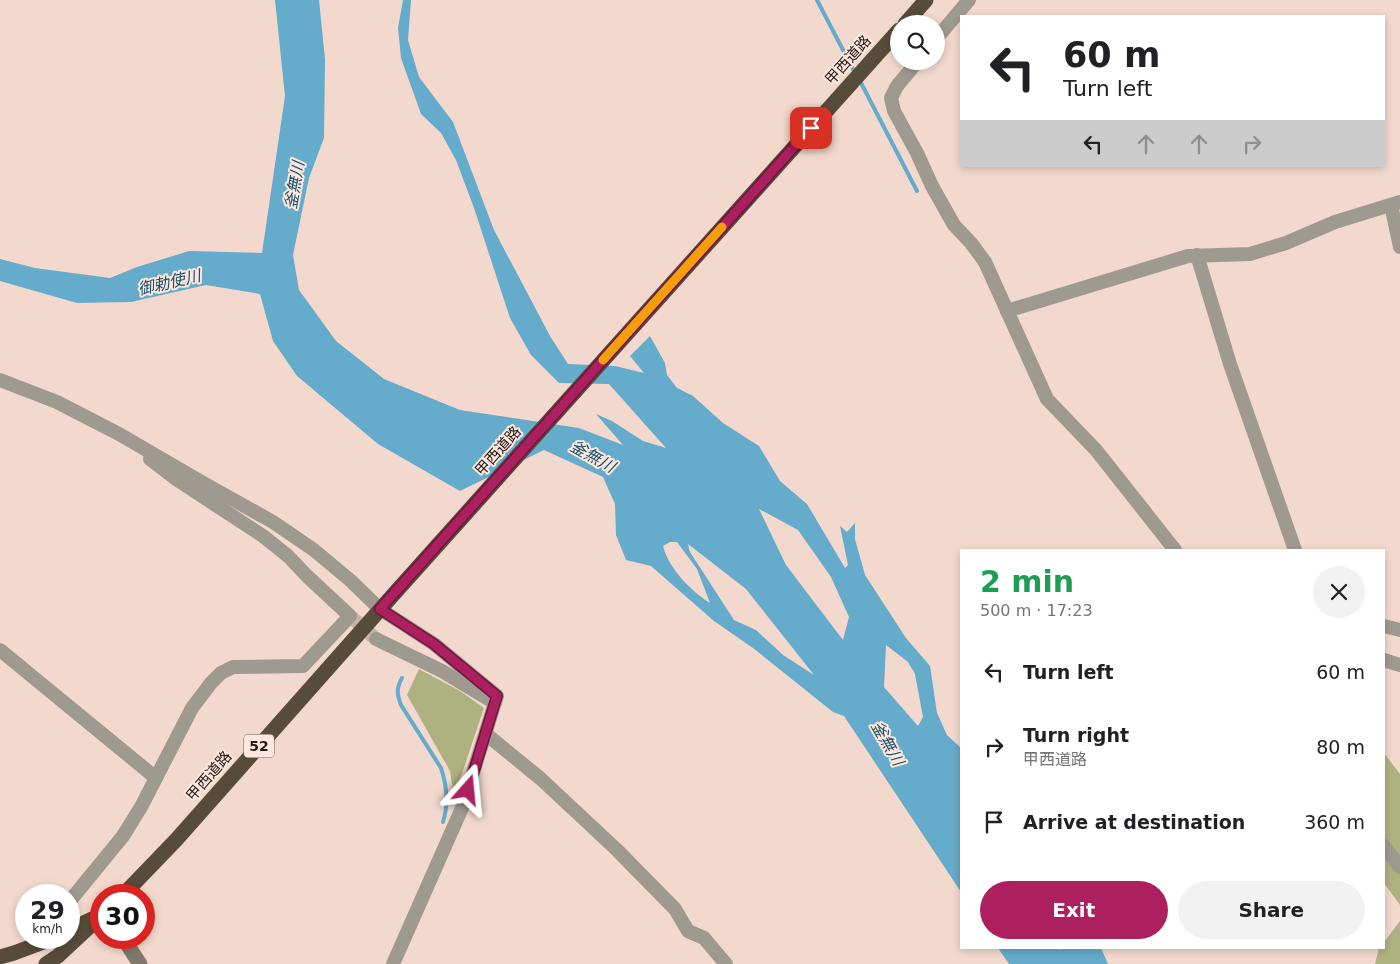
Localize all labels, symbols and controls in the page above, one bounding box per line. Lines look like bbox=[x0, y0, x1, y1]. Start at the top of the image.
map controls bbox=[890, 15, 945, 70]
button: search bbox=[890, 15, 945, 70]
street label: 甲西道路 bbox=[821, 32, 875, 88]
icon: left bbox=[980, 35, 1045, 100]
text: 60 m bbox=[1063, 35, 1160, 75]
text: Turn left bbox=[1063, 76, 1152, 101]
pin bbox=[790, 107, 832, 149]
icon: arrive bbox=[797, 114, 825, 142]
icon: left bbox=[1079, 130, 1107, 158]
icon: ahead bbox=[1132, 130, 1160, 158]
icon: ahead bbox=[1185, 130, 1213, 158]
icon: right bbox=[1238, 130, 1266, 158]
water label: 釜無川 bbox=[281, 158, 308, 210]
water label: 御勅使川 bbox=[136, 266, 204, 299]
street label: 甲西道路 bbox=[471, 423, 525, 479]
water label: 釜無川 bbox=[567, 436, 620, 477]
text: 2 min bbox=[980, 564, 1074, 599]
button: close bbox=[1313, 566, 1365, 618]
text: 500 m · 17:23 bbox=[980, 601, 1093, 620]
icon: left bbox=[980, 658, 1008, 686]
text: Turn left bbox=[1023, 661, 1114, 683]
text: 60 m bbox=[1316, 661, 1365, 683]
water label: 釜無川 bbox=[867, 718, 909, 771]
text: Turn right bbox=[1023, 724, 1129, 746]
icon: right bbox=[980, 733, 1008, 761]
road number: 52 bbox=[244, 734, 274, 758]
text: 80 m bbox=[1316, 736, 1365, 758]
street label: 甲西道路 bbox=[183, 747, 235, 805]
text: 甲西道路 bbox=[1023, 750, 1087, 769]
position arrow bbox=[441, 763, 493, 815]
icon: arrive bbox=[980, 808, 1008, 836]
text: Arrive at destination bbox=[1023, 811, 1245, 833]
text: 360 m bbox=[1304, 811, 1365, 833]
button: Exit bbox=[980, 881, 1168, 939]
button: Share bbox=[1178, 881, 1365, 939]
speed limit sign: 30 bbox=[90, 884, 155, 949]
text: 29 bbox=[30, 896, 65, 925]
text: km/h bbox=[32, 922, 63, 936]

